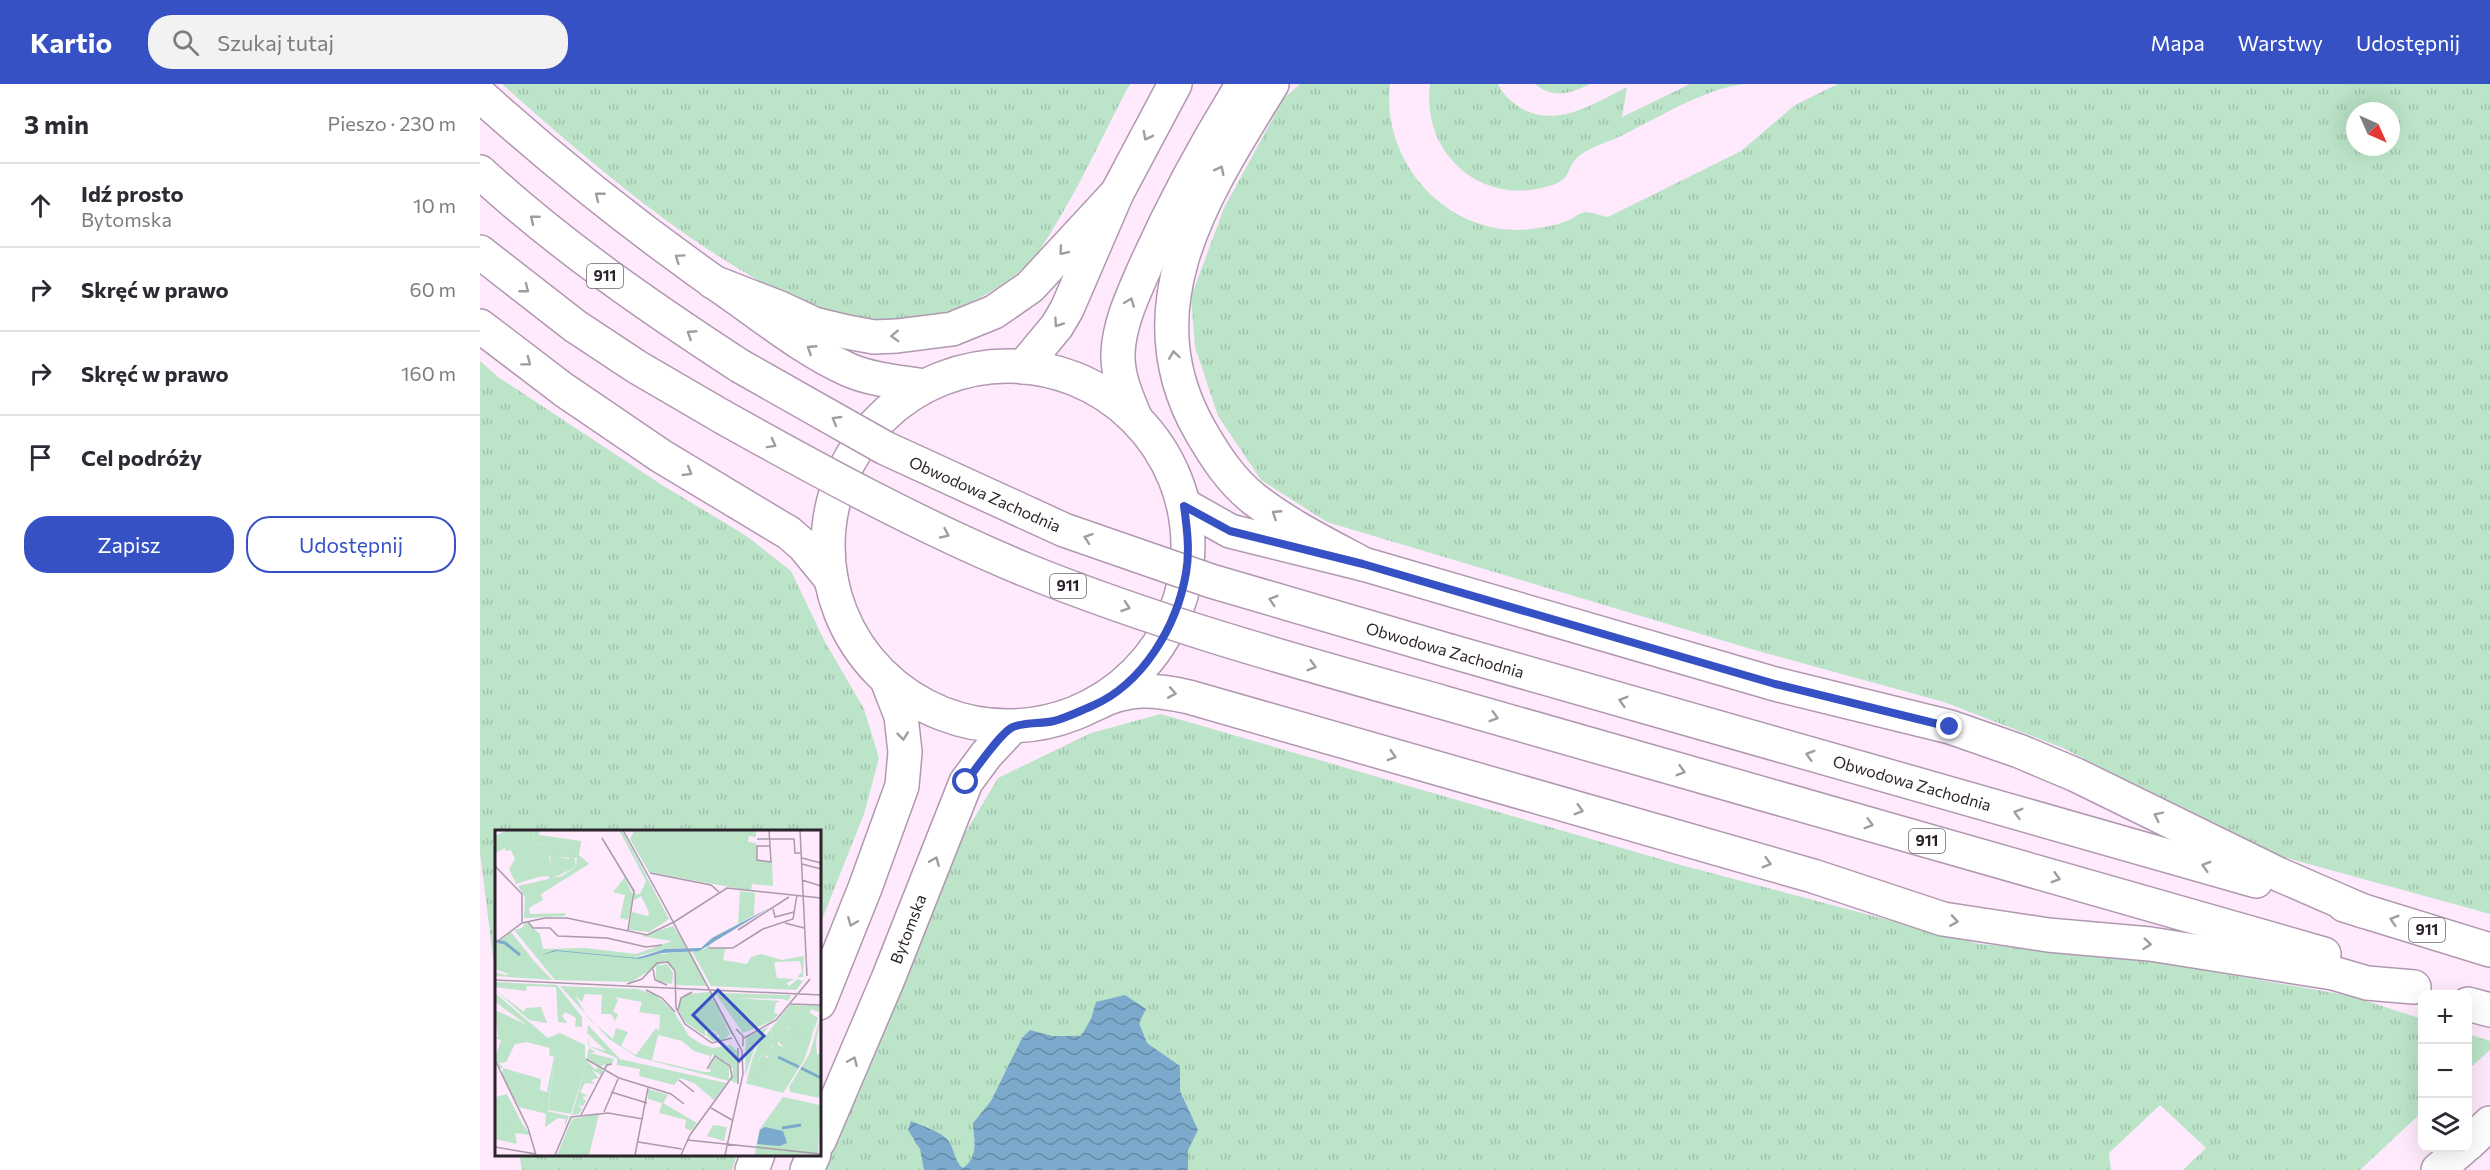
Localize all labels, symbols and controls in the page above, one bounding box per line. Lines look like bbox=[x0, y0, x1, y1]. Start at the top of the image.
search box bbox=[148, 15, 568, 69]
text: Kartio bbox=[30, 25, 112, 59]
icon: search bbox=[169, 26, 202, 59]
text: Szukaj tutaj bbox=[217, 29, 334, 56]
text: Mapa bbox=[2151, 30, 2205, 55]
text: Warstwy bbox=[2238, 30, 2323, 55]
text: Udostępnij bbox=[2356, 30, 2460, 55]
north arrow bbox=[2346, 102, 2400, 156]
text: 3 min bbox=[24, 108, 89, 139]
text: Pieszo · 230 m bbox=[328, 111, 456, 135]
one-way arrow bbox=[1143, 129, 1154, 140]
one-way arrow bbox=[1213, 165, 1224, 176]
text: Idź prosto bbox=[81, 180, 184, 207]
icon: ahead bbox=[24, 189, 57, 222]
text: 10 m bbox=[413, 193, 456, 217]
one-way arrow bbox=[595, 193, 606, 204]
text: Bytomska bbox=[81, 207, 172, 231]
one-way arrow bbox=[529, 215, 540, 226]
one-way arrow bbox=[1059, 244, 1070, 255]
one-way arrow bbox=[674, 254, 685, 265]
road number: 911 bbox=[587, 264, 623, 288]
icon: right bbox=[24, 273, 57, 306]
text: Skręć w prawo bbox=[81, 276, 229, 303]
text: 60 m bbox=[410, 277, 456, 301]
one-way arrow bbox=[519, 281, 530, 292]
one-way arrow bbox=[1123, 297, 1136, 308]
one-way arrow bbox=[1054, 316, 1065, 327]
one-way arrow bbox=[686, 330, 697, 341]
one-way arrow bbox=[891, 330, 900, 342]
one-way arrow bbox=[806, 345, 817, 356]
one-way arrow bbox=[1169, 350, 1181, 360]
one-way arrow bbox=[520, 354, 531, 365]
icon: right bbox=[24, 357, 57, 390]
text: Skręć w prawo bbox=[81, 360, 229, 387]
text: 160 m bbox=[401, 361, 456, 385]
one-way arrow bbox=[831, 416, 842, 428]
one-way arrow bbox=[766, 437, 776, 448]
icon: arrive bbox=[24, 441, 57, 474]
text: Cel podróży bbox=[81, 444, 202, 471]
street label: Obwodowa Zachodnia bbox=[907, 452, 1064, 536]
one-way arrow bbox=[682, 464, 692, 476]
one-way arrow bbox=[1272, 509, 1282, 521]
button: Zapisz bbox=[24, 516, 234, 573]
button: Udostępnij bbox=[246, 516, 456, 573]
one-way arrow bbox=[939, 527, 950, 539]
one-way arrow bbox=[1083, 533, 1094, 546]
road number: 911 bbox=[1050, 574, 1086, 598]
one-way arrow bbox=[1268, 595, 1279, 607]
one-way arrow bbox=[1120, 600, 1131, 613]
street label: Obwodowa Zachodnia bbox=[1364, 618, 1526, 681]
one-way arrow bbox=[1306, 659, 1317, 671]
one-way arrow bbox=[1167, 687, 1176, 699]
one-way arrow bbox=[1618, 696, 1629, 708]
one-way arrow bbox=[1488, 710, 1499, 722]
route end bbox=[1936, 713, 1962, 739]
one-way arrow bbox=[896, 732, 909, 741]
one-way arrow bbox=[1386, 749, 1397, 761]
one-way arrow bbox=[1805, 749, 1815, 762]
street label: Obwodowa Zachodnia bbox=[1831, 751, 1993, 814]
one-way arrow bbox=[1675, 764, 1686, 776]
route start bbox=[952, 768, 978, 794]
one-way arrow bbox=[1573, 803, 1584, 815]
one-way arrow bbox=[2013, 808, 2024, 820]
one-way arrow bbox=[2153, 811, 2164, 823]
one-way arrow bbox=[1863, 817, 1874, 829]
road number: 911 bbox=[1909, 829, 1945, 853]
inset map bbox=[495, 830, 820, 1155]
one-way arrow bbox=[928, 856, 940, 867]
one-way arrow bbox=[1761, 856, 1772, 868]
one-way arrow bbox=[2201, 861, 2212, 873]
one-way arrow bbox=[2050, 871, 2061, 883]
street label: Bytomska bbox=[886, 891, 929, 966]
one-way arrow bbox=[1949, 914, 1958, 926]
one-way arrow bbox=[2389, 915, 2400, 927]
one-way arrow bbox=[847, 916, 859, 927]
road number: 911 bbox=[2409, 918, 2445, 942]
one-way arrow bbox=[2142, 937, 2152, 950]
map controls bbox=[2418, 990, 2472, 1152]
button: + bbox=[2418, 990, 2472, 1044]
button: − bbox=[2418, 1044, 2472, 1098]
one-way arrow bbox=[846, 1056, 858, 1067]
button: layers bbox=[2418, 1098, 2472, 1152]

